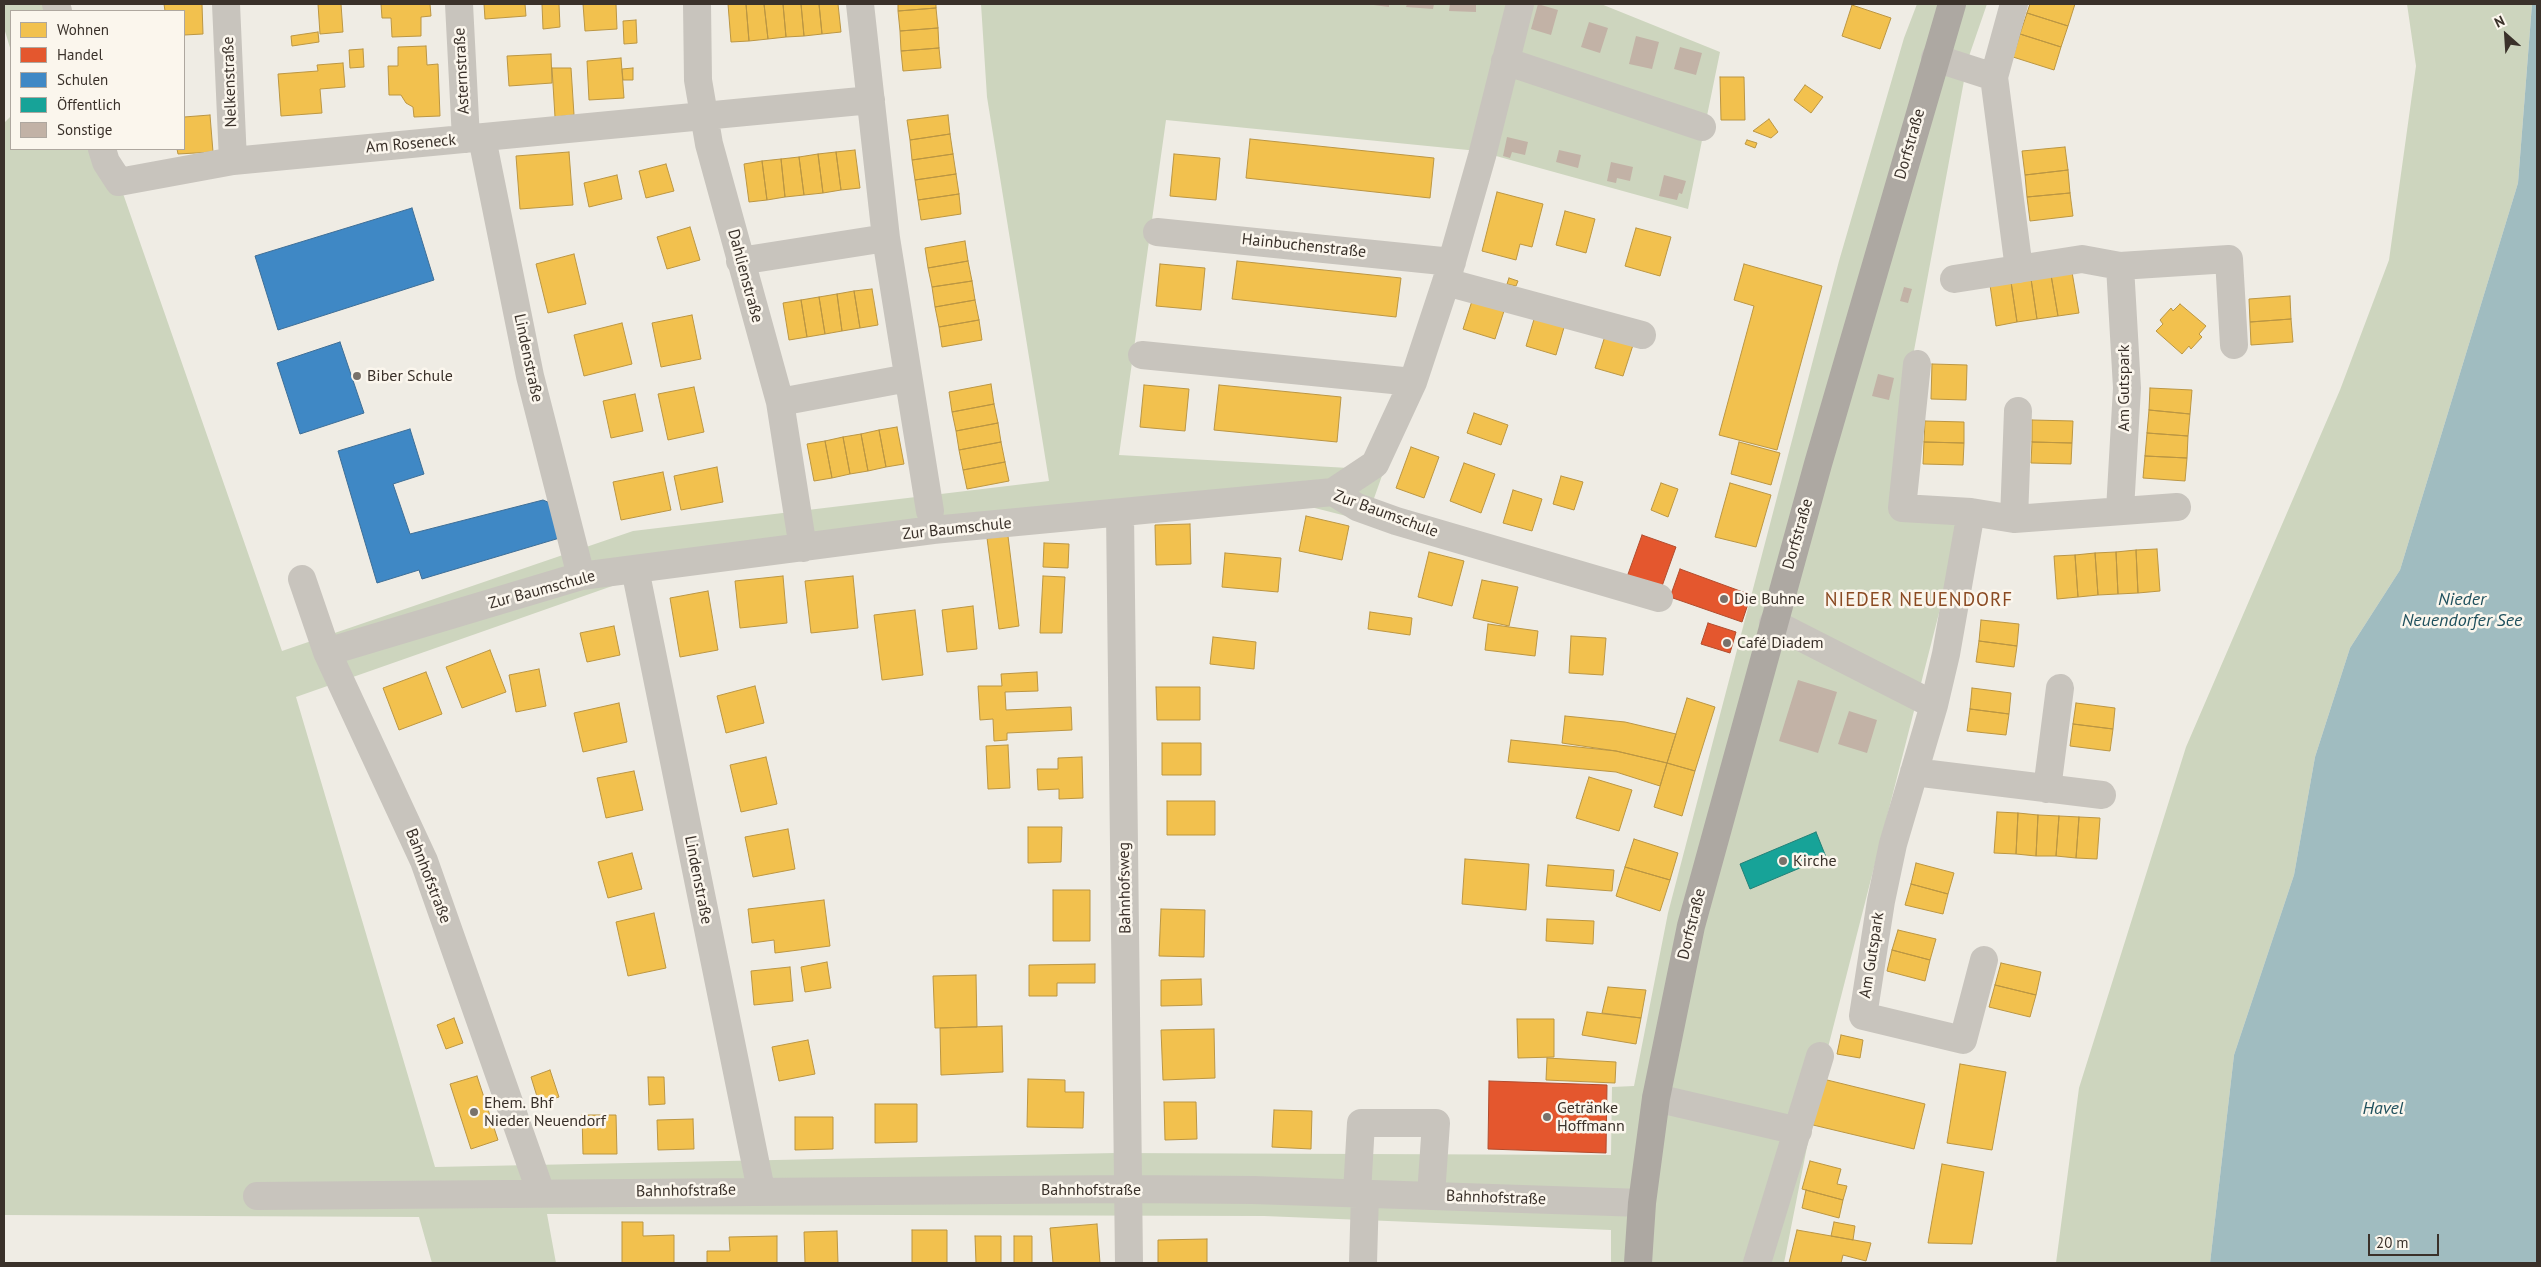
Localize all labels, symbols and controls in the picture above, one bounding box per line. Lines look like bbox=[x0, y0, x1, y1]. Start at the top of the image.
legend bbox=[10, 10, 185, 150]
north arrow bbox=[2481, 10, 2531, 60]
text: N bbox=[2491, 11, 2507, 32]
text: Wohnen bbox=[57, 20, 109, 39]
street label: Asternstraße bbox=[450, 27, 474, 115]
street label: Nelkenstraße bbox=[219, 36, 241, 128]
text: Handel bbox=[57, 45, 103, 64]
text: Schulen bbox=[57, 70, 108, 89]
text: Öffentlich bbox=[57, 95, 121, 114]
street label: Dorfstraße bbox=[1891, 106, 1929, 182]
text: Sonstige bbox=[57, 120, 112, 139]
street label: Am Roseneck bbox=[365, 130, 457, 158]
street label: Dahlienstraße bbox=[723, 227, 767, 325]
street label: Hainbuchenstraße bbox=[1241, 230, 1367, 262]
street label: Lindenstraße bbox=[509, 312, 547, 404]
street label: Am Gutspark bbox=[2114, 345, 2134, 431]
place label: Biber Schule bbox=[367, 366, 453, 386]
marker: Biber Schule bbox=[351, 370, 363, 382]
street label: Zur Baumschule bbox=[1331, 486, 1441, 542]
street label: Dorfstraße bbox=[1779, 496, 1817, 572]
street label: Zur Baumschule bbox=[901, 514, 1013, 544]
street label: Zur Baumschule bbox=[487, 567, 597, 613]
place label: Die Buhne bbox=[1734, 589, 1805, 609]
water label: Nieder Neuendorfer See bbox=[2402, 589, 2522, 632]
district label: NIEDER NEUENDORF bbox=[1823, 590, 2015, 612]
marker: Die Buhne bbox=[1718, 593, 1730, 605]
place label: Café Diadem bbox=[1737, 633, 1824, 653]
marker: Café Diadem bbox=[1721, 637, 1733, 649]
street label: Bahnhofstraße bbox=[401, 826, 455, 926]
street label: Lindenstraße bbox=[680, 834, 716, 926]
street label: Bahnhofsweg bbox=[1115, 842, 1135, 934]
place label: Kirche bbox=[1793, 851, 1837, 871]
marker: Kirche bbox=[1777, 855, 1789, 867]
street label: Dorfstraße bbox=[1674, 886, 1710, 962]
street label: Am Gutspark bbox=[1856, 911, 1888, 999]
place label: Ehem. Bhf Nieder Neuendorf bbox=[484, 1093, 606, 1131]
place label: Getränke Hoffmann bbox=[1557, 1098, 1625, 1136]
water label: Havel bbox=[2362, 1098, 2404, 1120]
marker: Ehem. Bhf Nieder Neuendorf bbox=[468, 1106, 480, 1118]
marker: Getränke Hoffmann bbox=[1541, 1111, 1553, 1123]
street label: Bahnhofstraße bbox=[1041, 1180, 1141, 1200]
street label: Bahnhofstraße bbox=[636, 1181, 736, 1201]
street label: Bahnhofstraße bbox=[1446, 1187, 1546, 1209]
scale bar bbox=[2371, 1224, 2442, 1256]
text: 20 m bbox=[2376, 1233, 2409, 1252]

